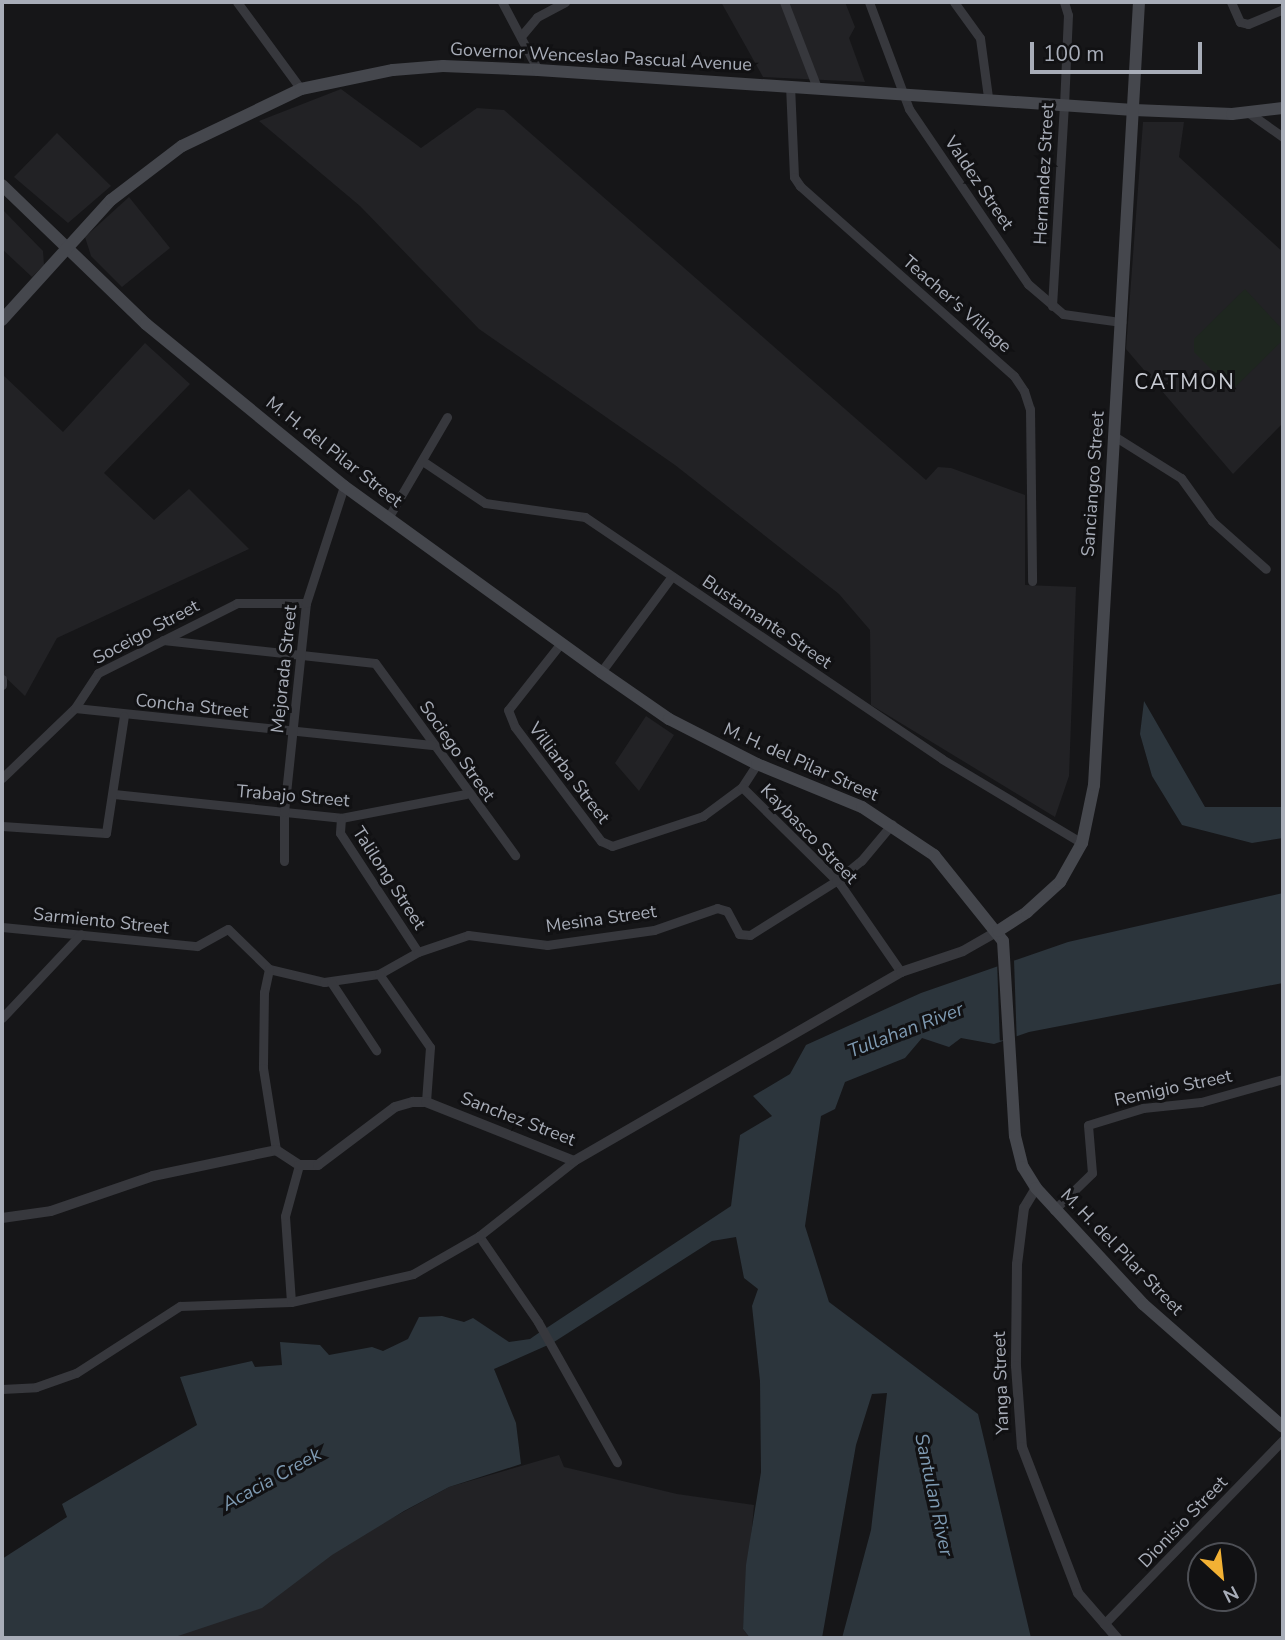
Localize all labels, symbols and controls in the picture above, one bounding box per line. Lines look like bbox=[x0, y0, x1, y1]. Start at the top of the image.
scale bar bbox=[1033, 28, 1204, 72]
street label: Governor Wenceslao Pascual Avenue bbox=[450, 38, 752, 76]
text: 100 m bbox=[1043, 40, 1104, 68]
street label: Hernandez Street bbox=[1030, 103, 1058, 245]
street label: Valdez Street bbox=[940, 132, 1018, 234]
street label: Teacher's Village bbox=[898, 251, 1016, 357]
district label: CATMON bbox=[1135, 369, 1235, 395]
street label: M. H. del Pilar Street bbox=[261, 392, 407, 512]
street label: Sanciangco Street bbox=[1077, 411, 1109, 557]
street label: Bustamante Street bbox=[698, 571, 836, 673]
street label: Soceigo Street bbox=[89, 595, 203, 669]
street label: Mejorada Street bbox=[267, 604, 301, 734]
street label: Concha Street bbox=[134, 689, 250, 723]
street label: Sociego Street bbox=[414, 697, 500, 805]
street label: Villiarba Street bbox=[524, 718, 614, 828]
street label: M. H. del Pilar Street bbox=[720, 718, 882, 806]
street label: Trabajo Street bbox=[236, 780, 350, 812]
street label: Kaybasco Street bbox=[756, 780, 862, 888]
street label: Talilong Street bbox=[348, 823, 430, 933]
street label: Mesina Street bbox=[544, 901, 658, 937]
street label: Sarmiento Street bbox=[32, 903, 170, 939]
water label: Tullahan River bbox=[845, 998, 967, 1064]
street label: Remigio Street bbox=[1112, 1065, 1234, 1111]
street label: Sanchez Street bbox=[458, 1087, 578, 1151]
street label: M. H. del Pilar Street bbox=[1056, 1184, 1188, 1320]
street label: Yanga Street bbox=[988, 1331, 1014, 1435]
water label: Santulan River bbox=[909, 1432, 957, 1558]
water label: Acacia Creek bbox=[218, 1443, 326, 1517]
street label: Dionisio Street bbox=[1134, 1472, 1232, 1572]
north arrow bbox=[1187, 1542, 1257, 1612]
text: N bbox=[1218, 1579, 1243, 1609]

